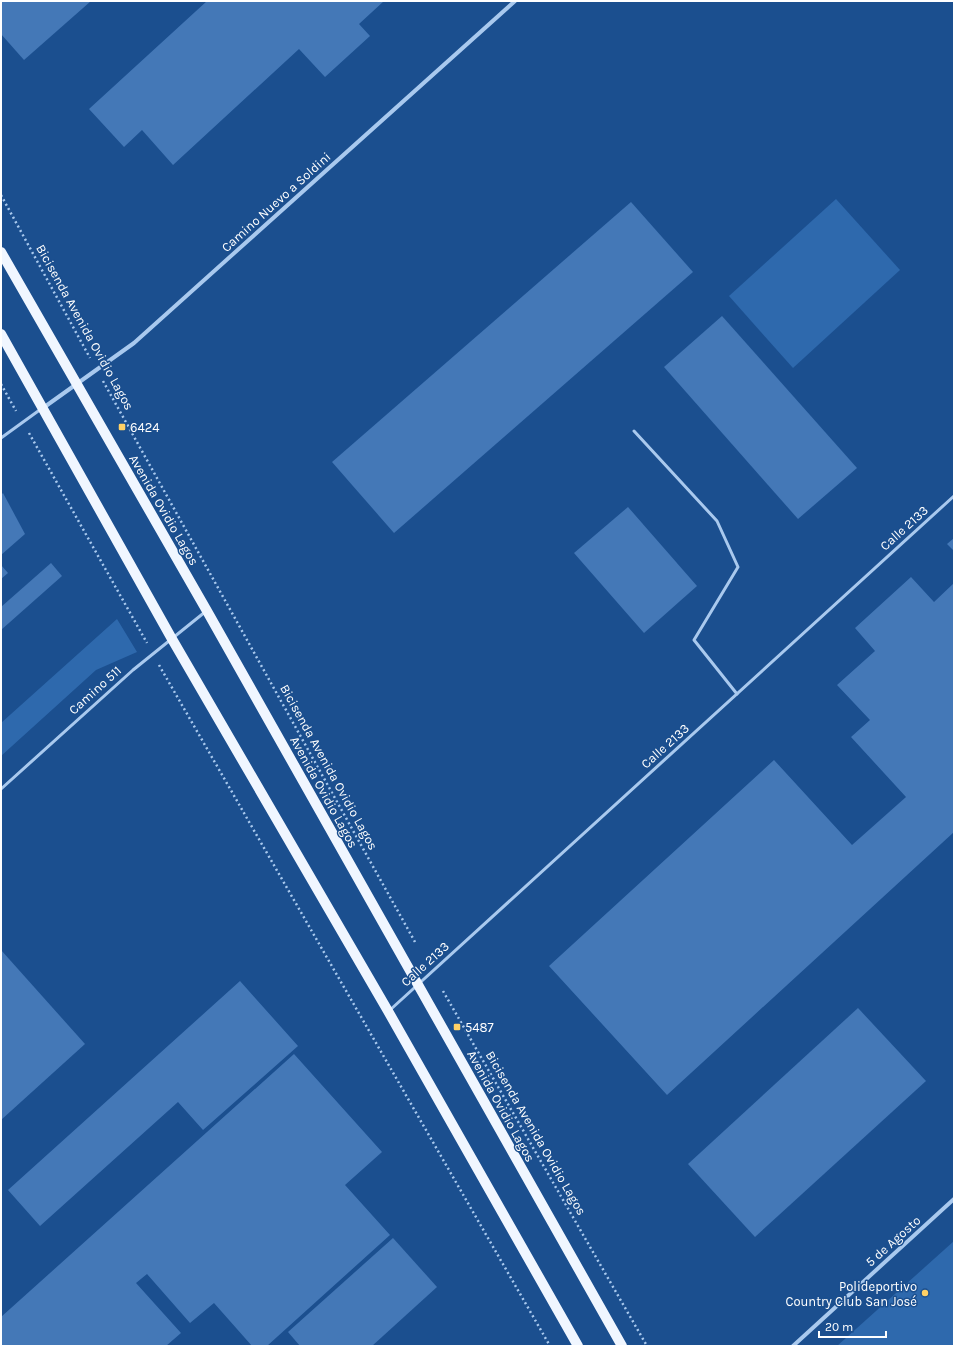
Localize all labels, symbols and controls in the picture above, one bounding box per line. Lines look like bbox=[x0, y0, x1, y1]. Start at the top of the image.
street label: Camino Nuevo a Soldini bbox=[218, 149, 334, 255]
street label: Bicisenda Avenida Ovidio Lagos bbox=[33, 242, 137, 413]
place label: 6424 bbox=[130, 420, 160, 435]
marker: 6424 bbox=[117, 422, 127, 432]
street label: Avenida Ovidio Lagos bbox=[126, 452, 202, 568]
street label: Calle 2133 bbox=[877, 503, 931, 553]
street label: Camino 511 bbox=[66, 663, 124, 717]
street label: Bicisenda Avenida Ovidio Lagos bbox=[277, 681, 381, 853]
street label: Calle 2133 bbox=[638, 721, 692, 771]
street label: Avenida Ovidio Lagos bbox=[287, 733, 361, 851]
street label: Calle 2133 bbox=[398, 939, 452, 989]
place label: 5487 bbox=[465, 1020, 494, 1035]
marker: 5487 bbox=[452, 1022, 462, 1032]
street label: Avenida Ovidio Lagos bbox=[464, 1048, 538, 1165]
street label: Bicisenda Avenida Ovidio Lagos bbox=[483, 1048, 589, 1218]
street label: 5 de Agosto bbox=[862, 1212, 924, 1270]
place label: Polideportivo Country Club San José bbox=[785, 1279, 917, 1309]
marker: Polideportivo Country Club San José bbox=[920, 1288, 930, 1298]
scale bar bbox=[819, 1313, 886, 1339]
text: 20 m bbox=[825, 1320, 853, 1334]

